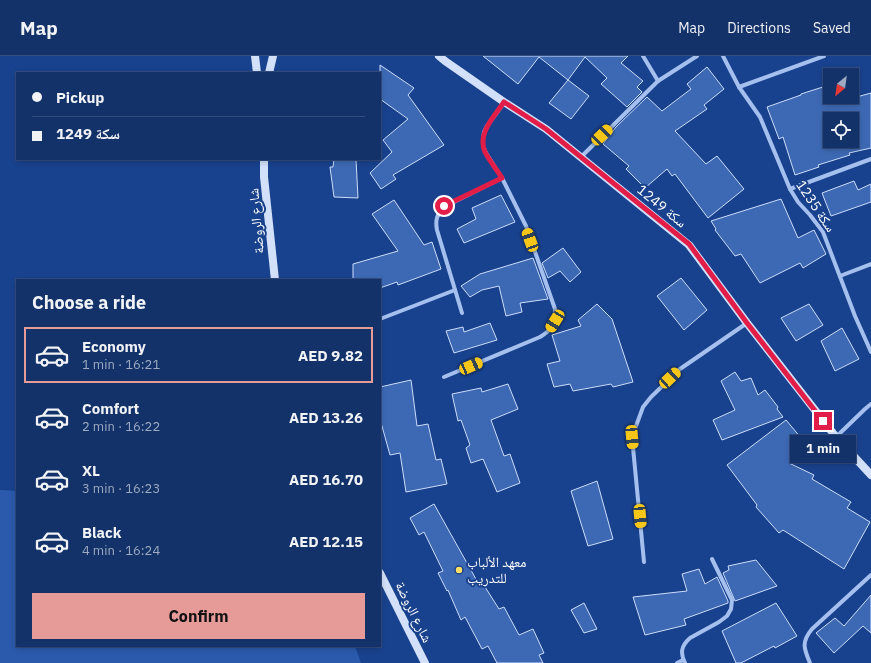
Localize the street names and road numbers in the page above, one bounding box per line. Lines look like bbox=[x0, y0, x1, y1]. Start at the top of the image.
street label: سكة 1235 bbox=[792, 177, 840, 235]
street label: سكة 1249 bbox=[633, 180, 691, 232]
street label: شارع الروضة bbox=[244, 187, 269, 255]
street label: شارع الروضة bbox=[391, 578, 437, 646]

